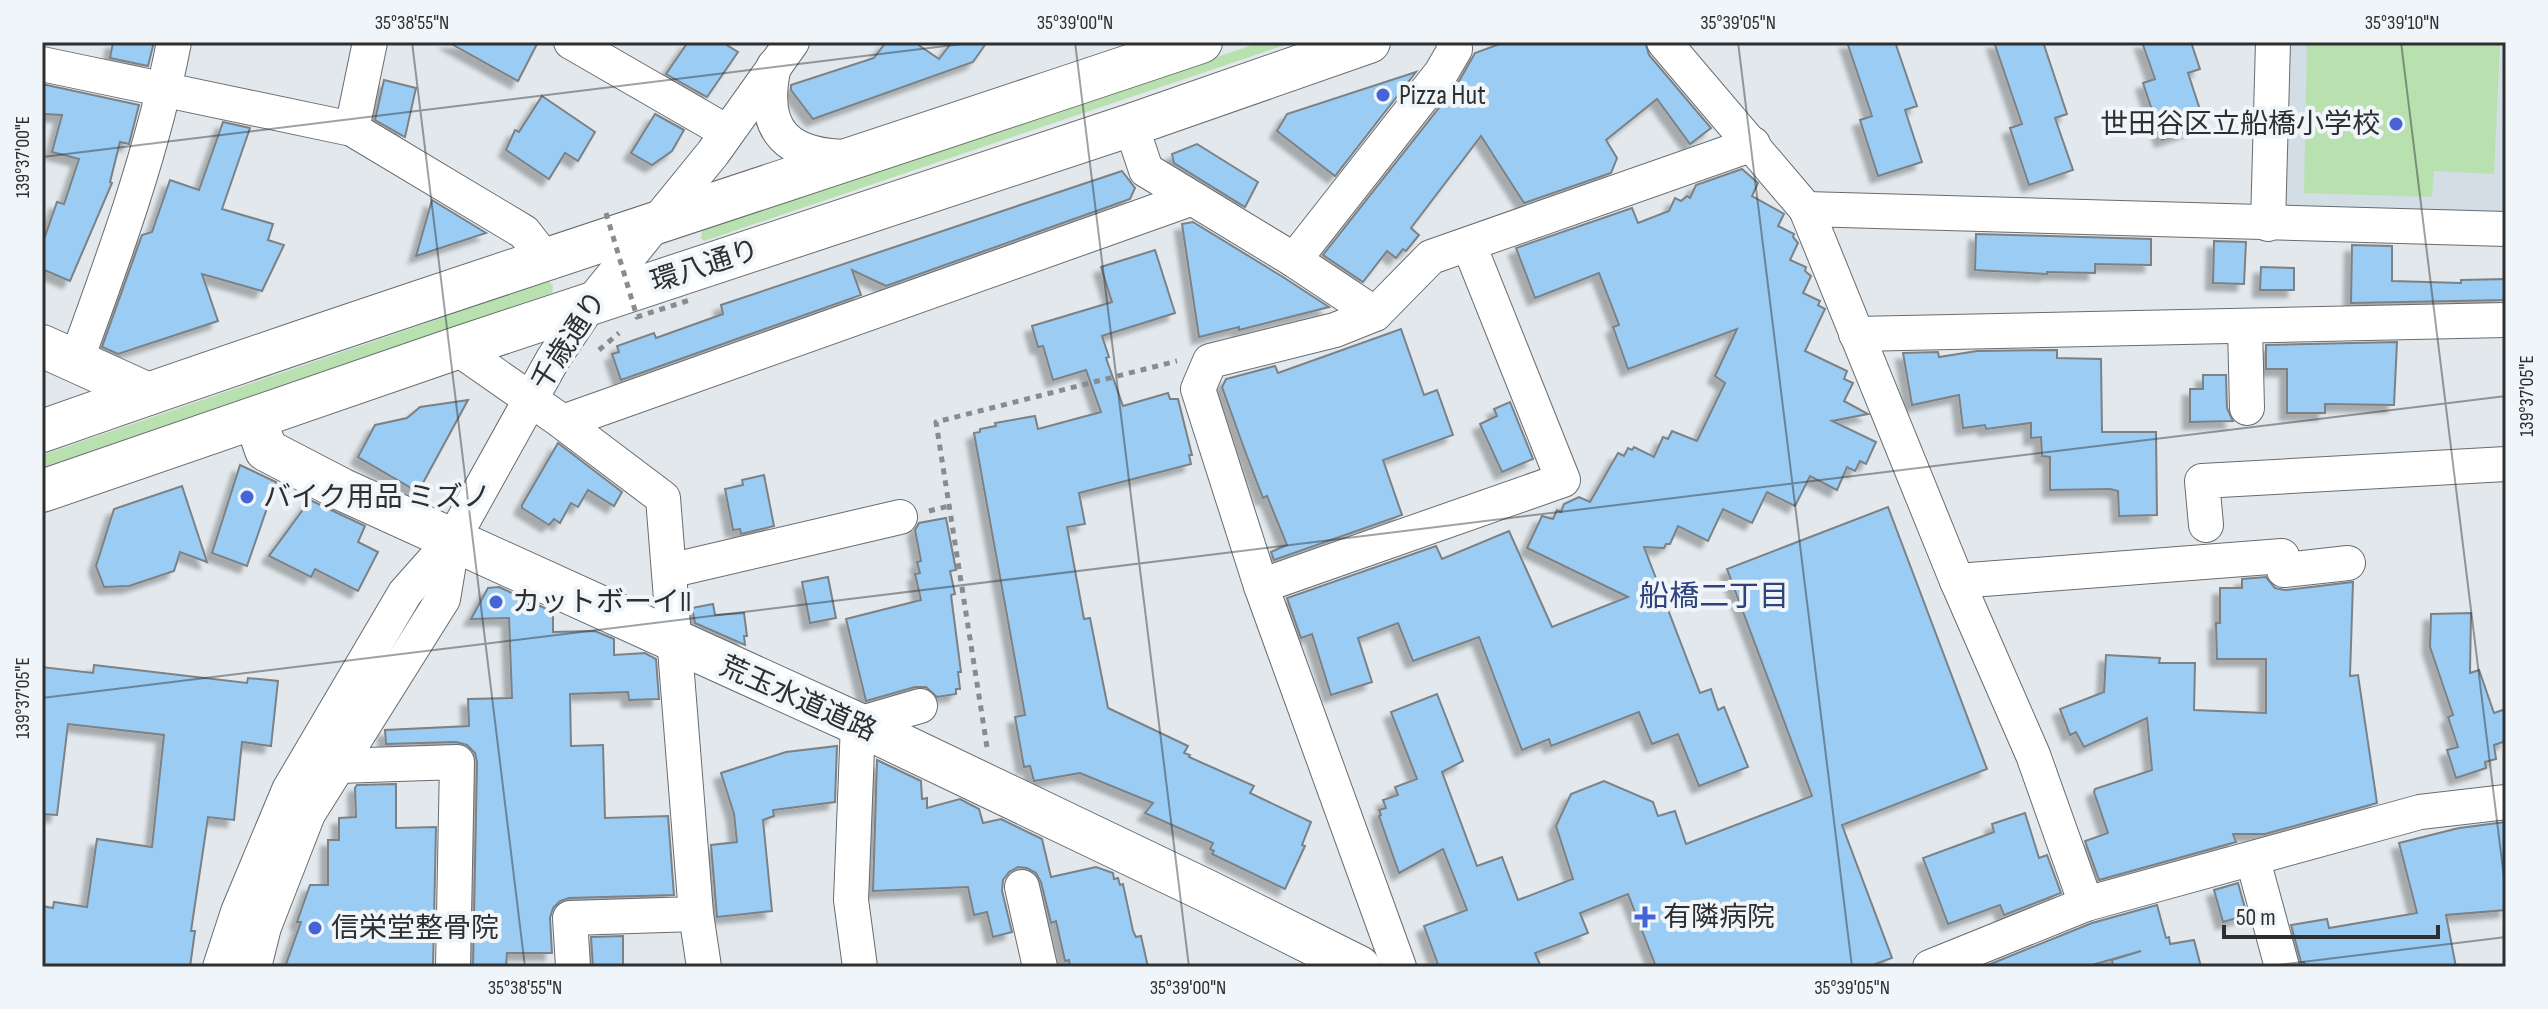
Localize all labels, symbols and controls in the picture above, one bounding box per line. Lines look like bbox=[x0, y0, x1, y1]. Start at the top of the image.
text: 35°38'55"N bbox=[375, 11, 449, 35]
text: 35°39'00"N bbox=[1037, 11, 1113, 35]
text: 35°39'05"N bbox=[1700, 11, 1776, 35]
text: 35°39'10"N bbox=[2365, 11, 2439, 35]
place label: Pizza Hut bbox=[1399, 79, 1486, 112]
marker: Pizza Hut bbox=[1374, 86, 1392, 104]
place label: 世田谷区立船橋小学校 bbox=[2100, 108, 2380, 141]
marker: 世田谷区立船橋小学校 bbox=[2387, 115, 2405, 133]
text: 139°37'00"E bbox=[11, 116, 35, 198]
street label: 環八通り bbox=[647, 233, 763, 299]
street label: 千歳通り bbox=[525, 285, 613, 397]
text: 139°37'05"E bbox=[2515, 355, 2539, 437]
place label: バイク用品 ミズノ bbox=[263, 481, 491, 514]
marker: バイク用品 ミズノ bbox=[238, 488, 256, 506]
district label: 船橋二丁目 bbox=[1639, 579, 1789, 615]
place label: カットボーイII bbox=[512, 586, 691, 619]
marker: カットボーイII bbox=[487, 593, 505, 611]
street label: 荒玉水道道路 bbox=[715, 650, 881, 748]
text: 139°37'05"E bbox=[11, 657, 35, 739]
scale bar bbox=[2224, 889, 2438, 939]
place label: 有隣病院 bbox=[1663, 901, 1775, 934]
text: 50 m bbox=[2236, 903, 2276, 932]
marker: 有隣病院 bbox=[1634, 906, 1656, 928]
place label: 信栄堂整骨院 bbox=[331, 912, 499, 945]
marker: 信栄堂整骨院 bbox=[306, 919, 324, 937]
text: 35°38'55"N bbox=[488, 976, 562, 1000]
text: 35°39'00"N bbox=[1150, 976, 1226, 1000]
text: 35°39'05"N bbox=[1814, 976, 1890, 1000]

